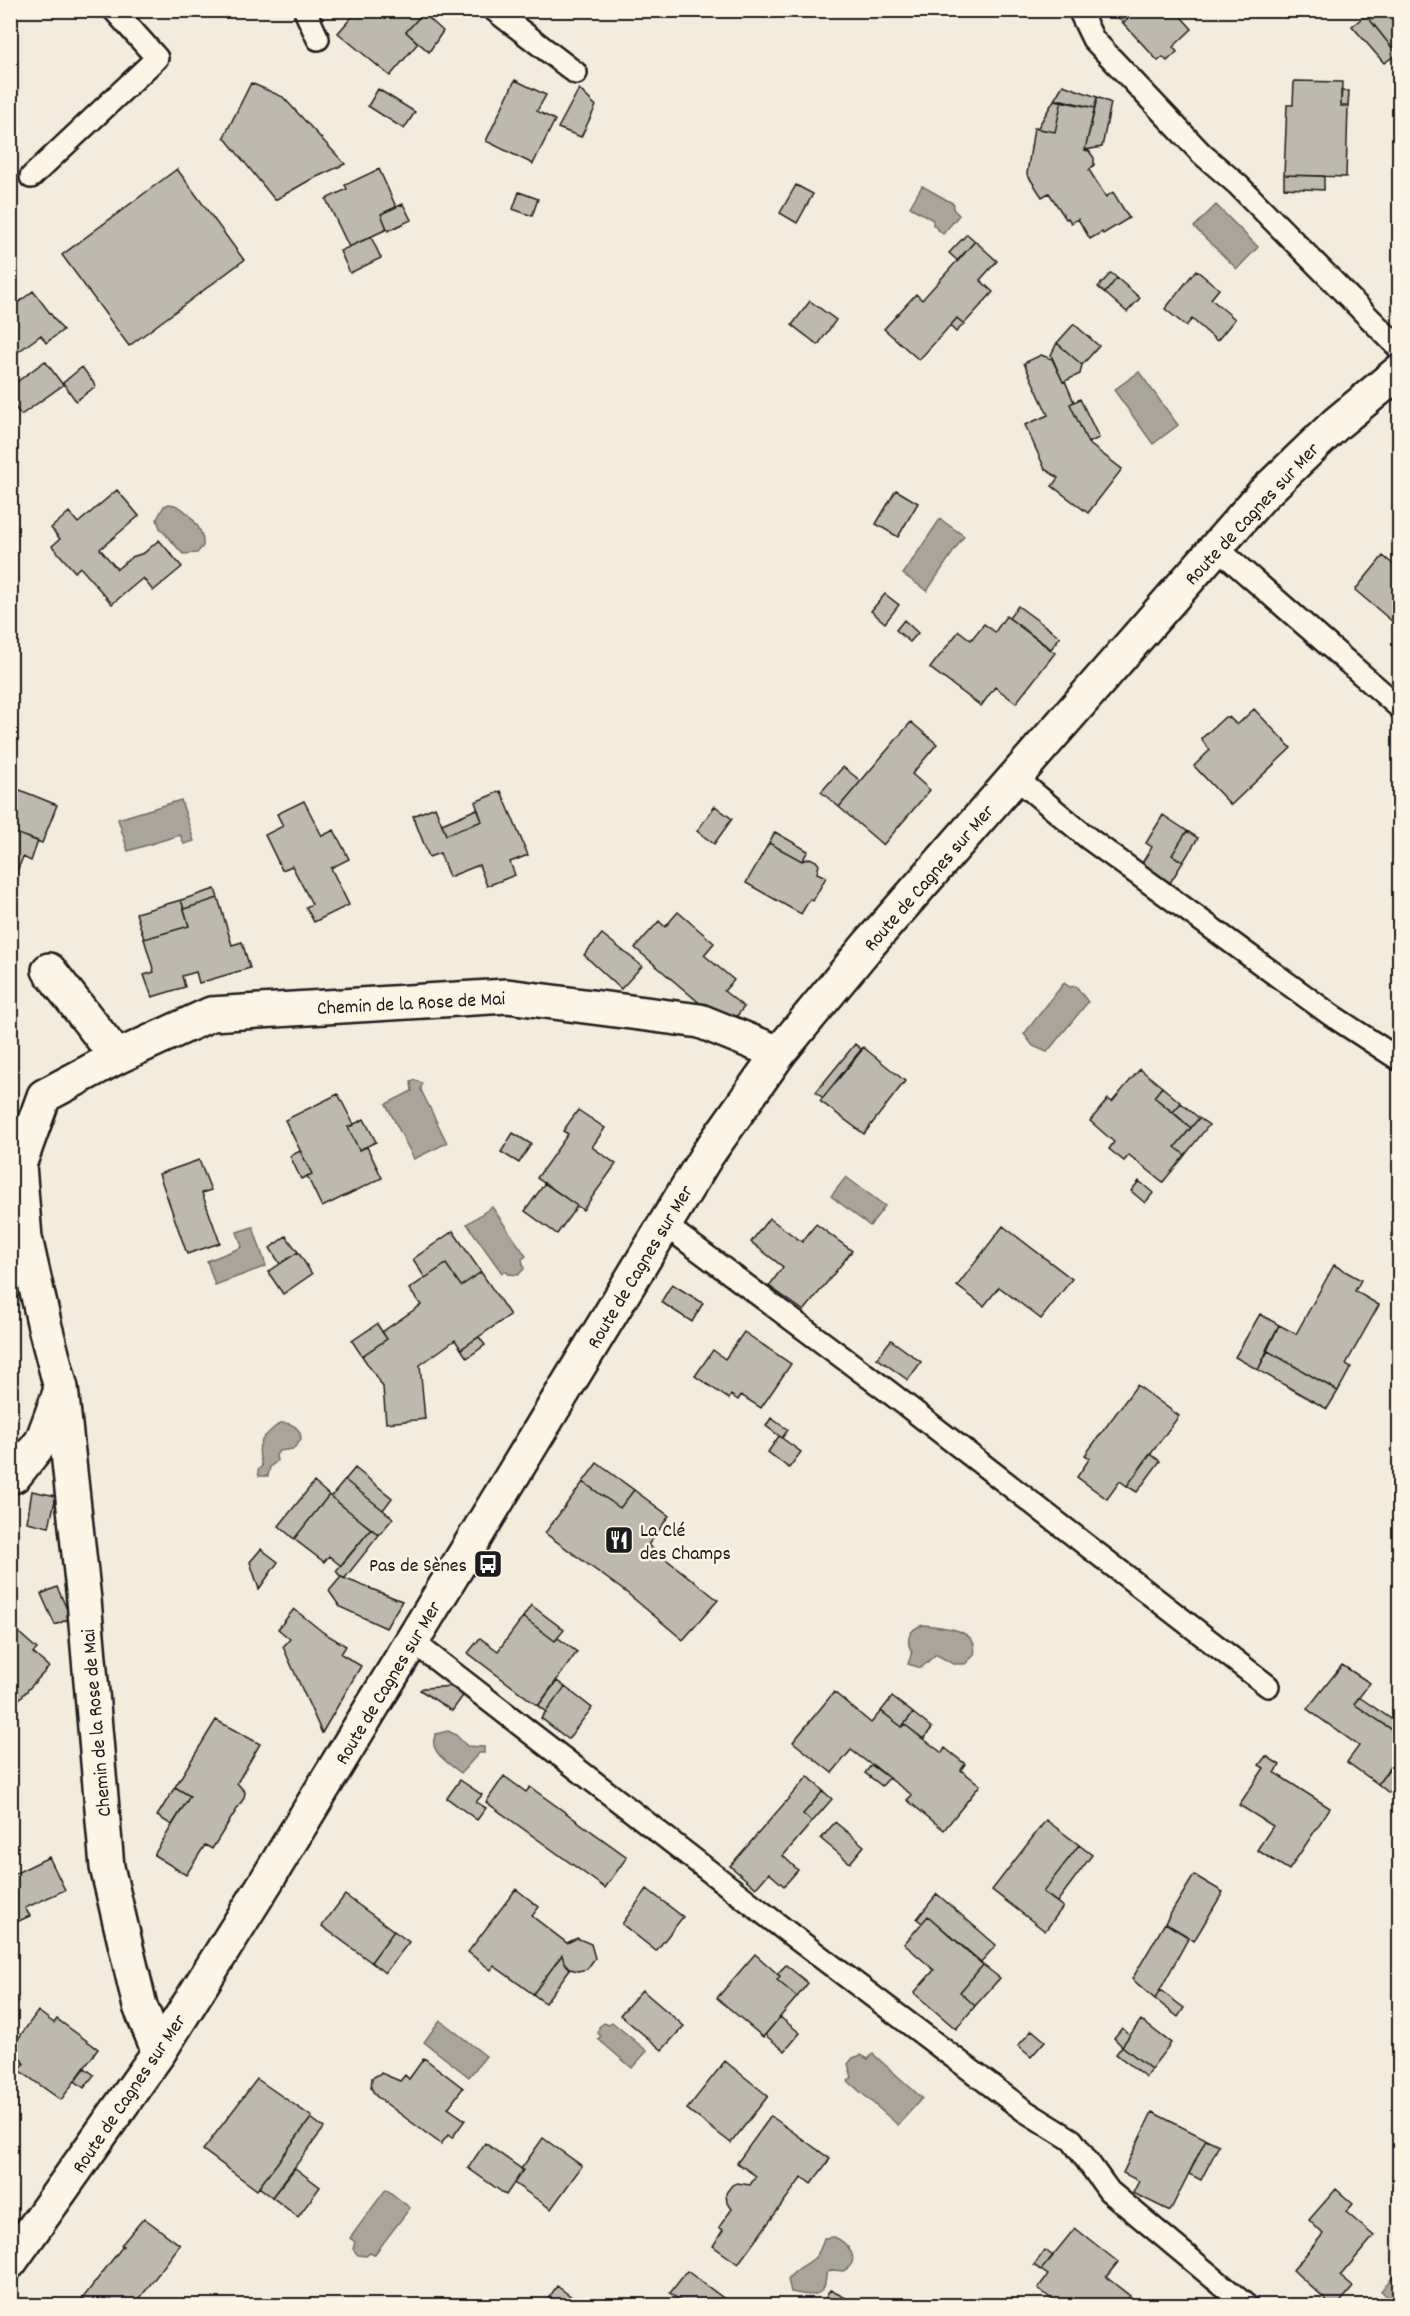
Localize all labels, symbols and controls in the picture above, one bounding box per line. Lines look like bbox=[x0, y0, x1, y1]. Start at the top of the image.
street label: Route de Cagnes sur Mer bbox=[1179, 437, 1328, 593]
street label: Route de Cagnes sur Mer bbox=[858, 799, 1002, 959]
street label: Chemin de la Rose de Mai bbox=[316, 986, 506, 1024]
street label: Route de Cagnes sur Mer bbox=[581, 1180, 702, 1355]
place label: La Clé des Champs bbox=[640, 1518, 731, 1569]
restaurant icon: La Clé des Champs bbox=[603, 1524, 635, 1556]
bus stop icon: Pas de Sènes bbox=[472, 1548, 504, 1580]
place label: Pas de Sènes bbox=[369, 1553, 467, 1581]
street label: Route de Cagnes sur Mer bbox=[329, 1596, 450, 1771]
street label: Chemin de la Rose de Mai bbox=[76, 1627, 120, 1818]
street label: Route de Cagnes sur Mer bbox=[67, 2009, 195, 2180]

